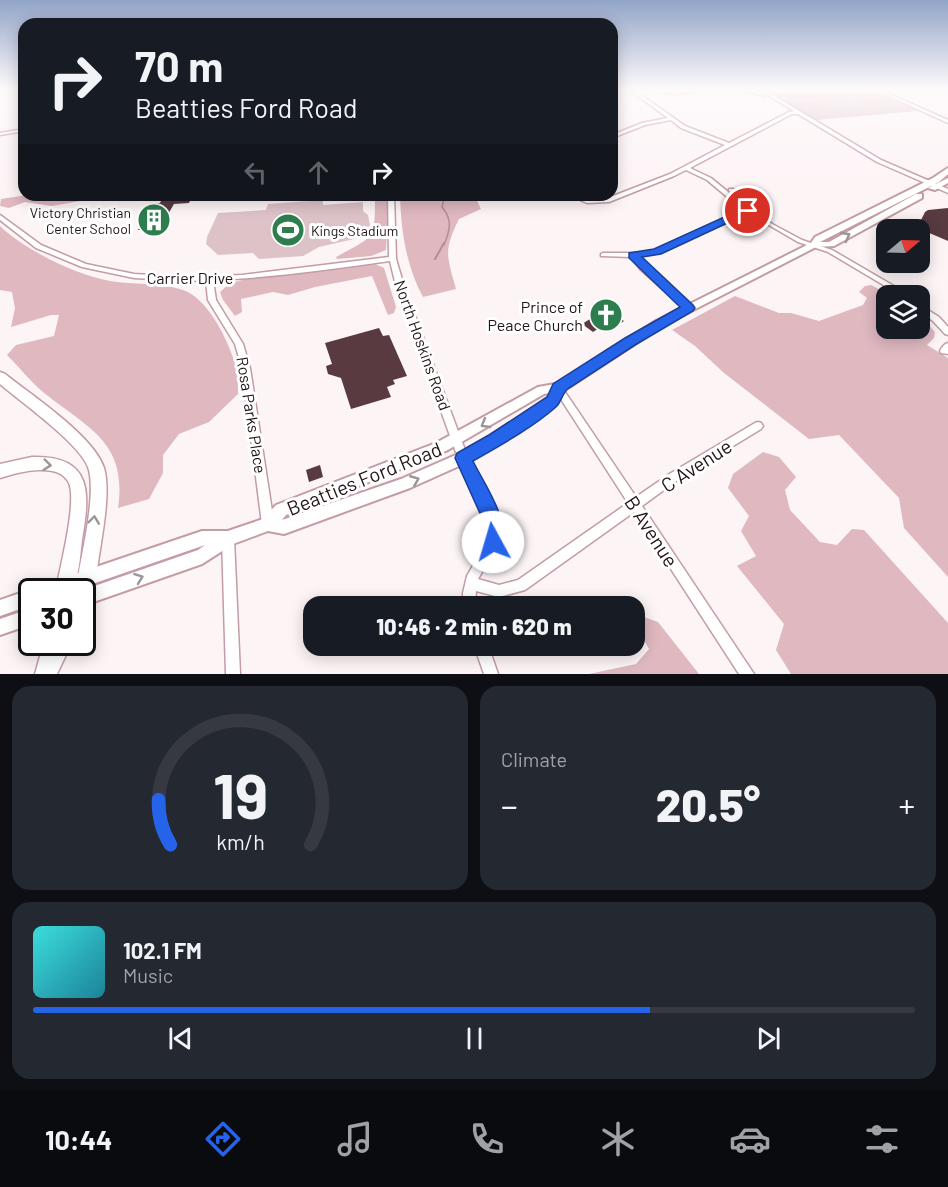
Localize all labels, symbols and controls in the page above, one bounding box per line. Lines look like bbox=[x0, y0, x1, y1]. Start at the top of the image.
text: 70 m bbox=[135, 40, 223, 90]
icon: right bbox=[36, 42, 114, 120]
text: Beatties Ford Road bbox=[135, 91, 357, 123]
icon: left bbox=[239, 156, 272, 189]
icon: ahead bbox=[302, 156, 335, 189]
icon: right bbox=[365, 156, 398, 189]
pin bbox=[722, 185, 773, 236]
icon: arrive bbox=[731, 194, 764, 227]
building icon: Victory Christian Center School bbox=[136, 202, 172, 238]
place label: Victory Christian Center School bbox=[30, 204, 131, 237]
sports icon: Kings Stadium bbox=[270, 212, 306, 248]
north arrow bbox=[876, 219, 930, 273]
map controls bbox=[876, 219, 930, 339]
place label: Kings Stadium bbox=[311, 222, 398, 239]
one-way arrow bbox=[840, 232, 850, 243]
street label: Carrier Drive bbox=[147, 268, 233, 287]
street label: North Hoskins Road bbox=[391, 277, 455, 413]
button: layers bbox=[876, 285, 930, 339]
place label: Prince of Peace Church bbox=[488, 297, 583, 334]
church icon: Prince of Peace Church bbox=[588, 297, 624, 333]
street label: Rosa Parks Place bbox=[233, 355, 271, 475]
one-way arrow bbox=[481, 417, 491, 428]
street label: C Avenue bbox=[656, 433, 736, 497]
street label: Beatties Ford Road bbox=[283, 436, 445, 520]
one-way arrow bbox=[43, 458, 52, 471]
one-way arrow bbox=[409, 475, 420, 487]
street label: B Avenue bbox=[620, 491, 684, 571]
position arrow bbox=[461, 510, 525, 574]
one-way arrow bbox=[87, 515, 100, 525]
one-way arrow bbox=[133, 573, 144, 586]
speed limit sign: 30 bbox=[18, 578, 96, 656]
text: 10:46 · 2 min · 620 m bbox=[376, 613, 572, 639]
text: Climate bbox=[501, 747, 567, 771]
text: 19 bbox=[212, 757, 268, 831]
text: 20.5° bbox=[656, 777, 760, 831]
text: − bbox=[501, 785, 518, 825]
text: + bbox=[899, 785, 915, 825]
text: km/h bbox=[216, 829, 264, 854]
text: 102.1 FM bbox=[123, 937, 202, 963]
text: Music bbox=[123, 963, 173, 987]
icon: previous bbox=[164, 1022, 197, 1055]
icon: pause bbox=[458, 1022, 491, 1055]
icon: next bbox=[752, 1022, 785, 1055]
icon: directions bbox=[202, 1118, 244, 1160]
icon: music bbox=[334, 1118, 376, 1160]
icon: phone bbox=[466, 1118, 508, 1160]
icon: climate bbox=[597, 1118, 639, 1160]
icon: car bbox=[729, 1118, 771, 1160]
icon: filters bbox=[861, 1118, 903, 1160]
text: 10:44 bbox=[45, 1123, 112, 1155]

